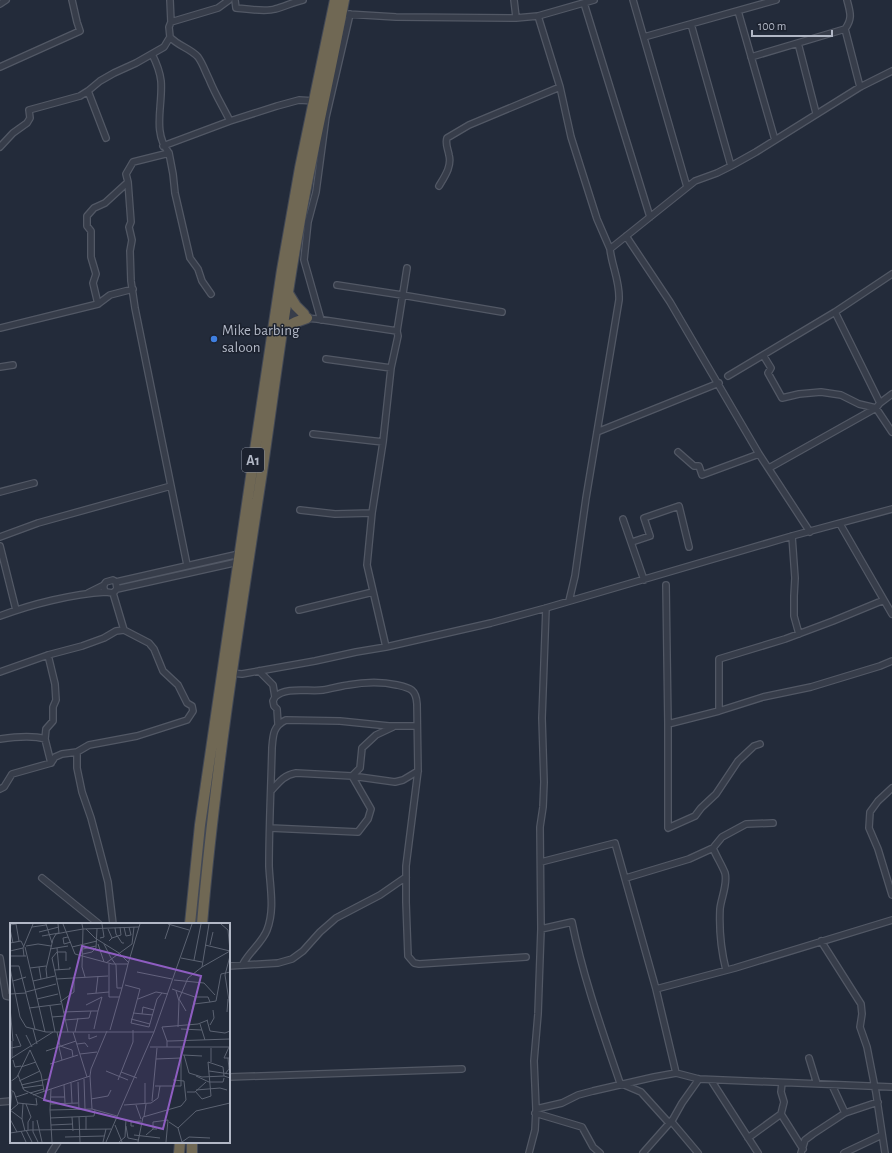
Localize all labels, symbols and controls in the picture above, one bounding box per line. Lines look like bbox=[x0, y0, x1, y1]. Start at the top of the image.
scale bar bbox=[752, 12, 832, 38]
text: 100 m bbox=[758, 20, 786, 32]
place label: Mike barbing saloon bbox=[222, 323, 300, 355]
marker: Mike barbing saloon bbox=[209, 334, 219, 344]
road number: A1 bbox=[242, 448, 264, 472]
inset map bbox=[10, 923, 230, 1143]

